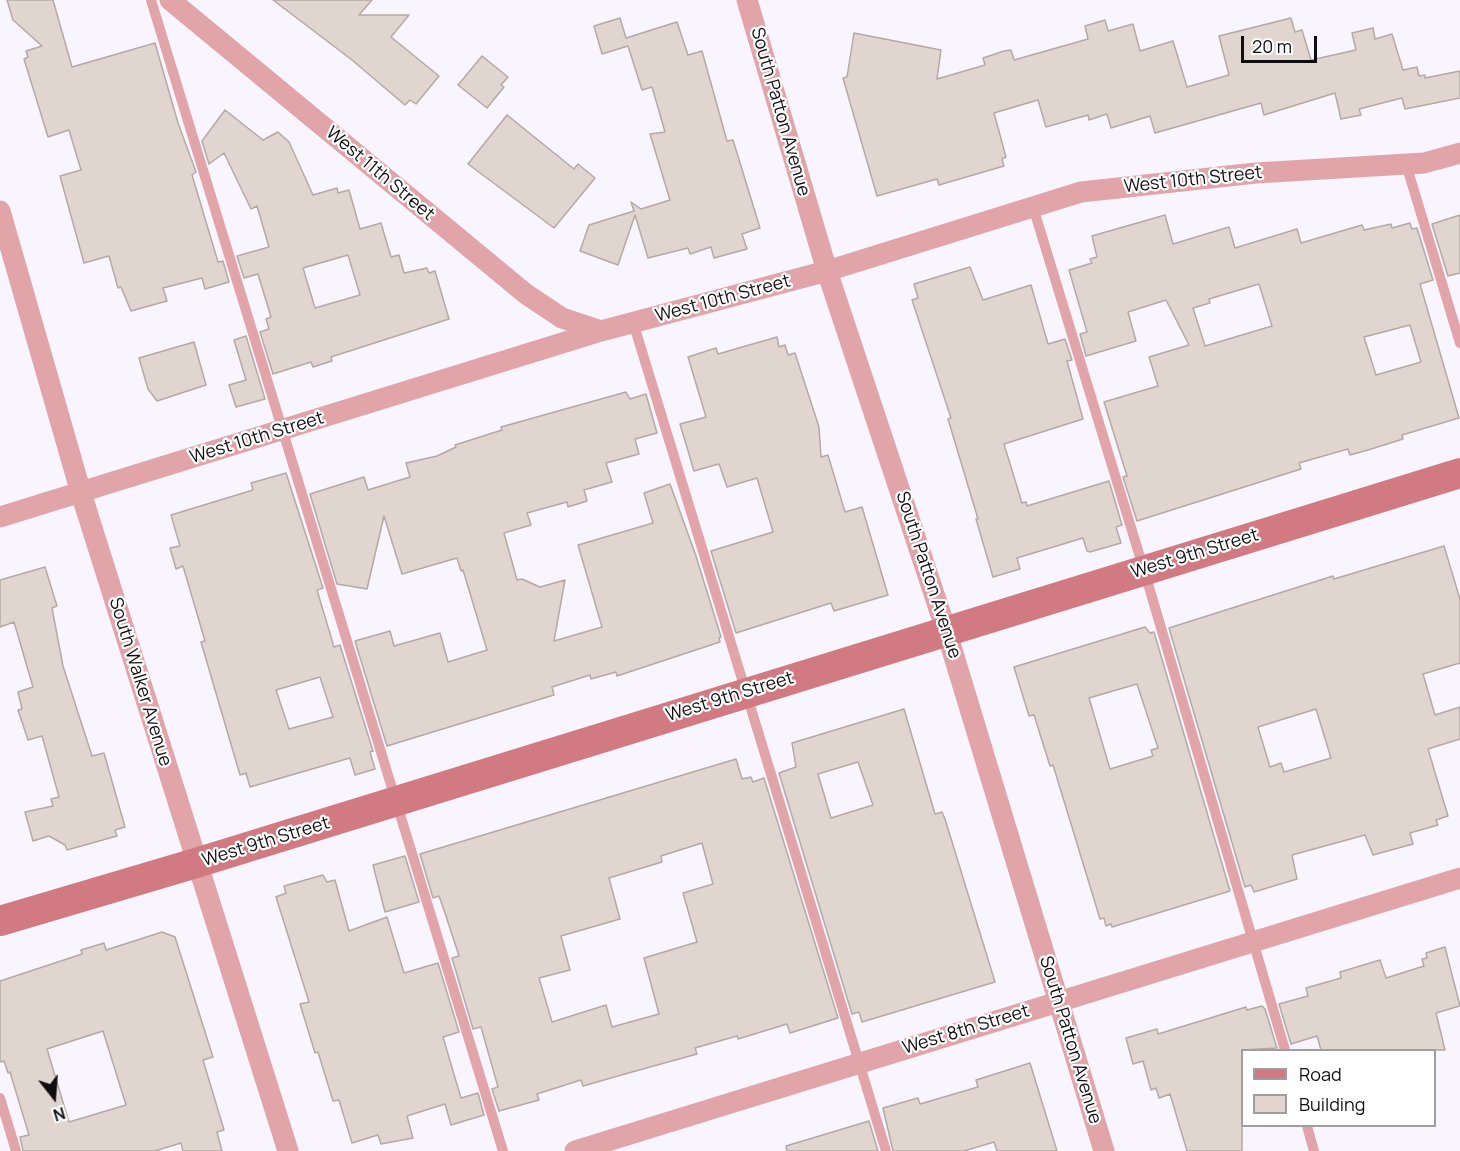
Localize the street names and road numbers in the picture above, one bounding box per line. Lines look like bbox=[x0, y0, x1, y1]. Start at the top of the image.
street label: South Patton Avenue bbox=[746, 25, 814, 199]
street label: West 11th Street bbox=[321, 122, 439, 226]
street label: West 10th Street bbox=[1123, 162, 1263, 198]
street label: West 10th Street bbox=[653, 271, 793, 327]
street label: West 10th Street bbox=[187, 407, 327, 469]
street label: South Patton Avenue bbox=[891, 489, 965, 661]
street label: West 9th Street bbox=[1129, 524, 1261, 584]
street label: South Walker Avenue bbox=[104, 595, 176, 769]
street label: West 9th Street bbox=[664, 667, 796, 727]
street label: West 9th Street bbox=[200, 812, 332, 872]
street label: South Patton Avenue bbox=[1034, 954, 1106, 1126]
street label: West 8th Street bbox=[900, 1000, 1032, 1060]

